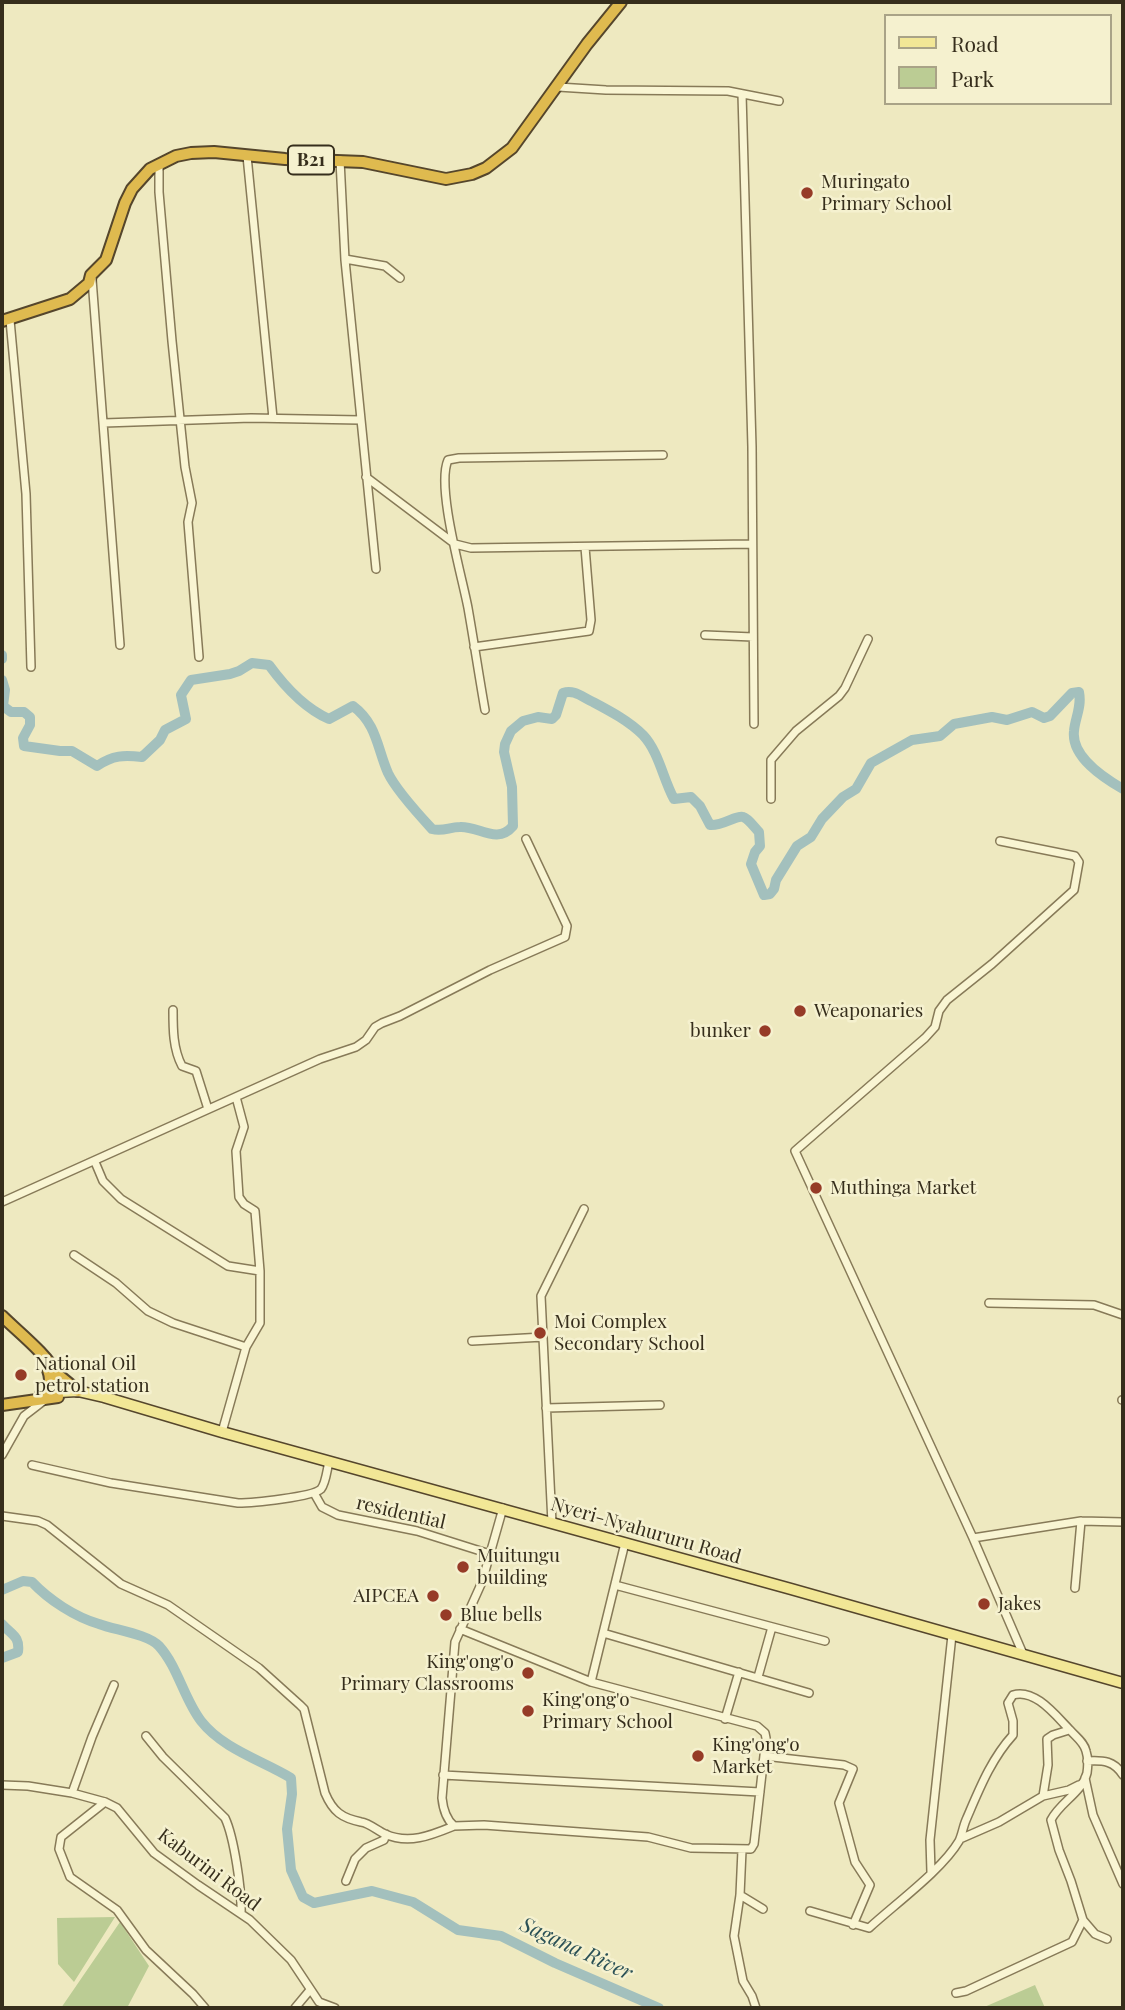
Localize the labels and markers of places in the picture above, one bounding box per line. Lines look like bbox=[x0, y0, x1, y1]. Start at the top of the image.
place label: Muringato Primary School bbox=[821, 171, 952, 215]
marker: Muringato Primary School bbox=[799, 185, 815, 201]
place label: Weaponaries bbox=[814, 1000, 923, 1022]
marker: Weaponaries bbox=[792, 1003, 808, 1019]
place label: bunker bbox=[690, 1020, 751, 1042]
marker: bunker bbox=[757, 1023, 773, 1039]
place label: Muthinga Market bbox=[830, 1177, 976, 1199]
marker: Muthinga Market bbox=[808, 1180, 824, 1196]
place label: Moi Complex Secondary School bbox=[554, 1311, 705, 1355]
marker: Moi Complex Secondary School bbox=[532, 1325, 548, 1341]
place label: National Oil petrol station bbox=[35, 1353, 150, 1397]
marker: National Oil petrol station bbox=[13, 1367, 29, 1383]
place label: Muitungu building bbox=[477, 1545, 560, 1589]
marker: Muitungu building bbox=[455, 1559, 471, 1575]
place label: AIPCEA bbox=[353, 1585, 419, 1607]
marker: AIPCEA bbox=[425, 1588, 441, 1604]
place label: Jakes bbox=[998, 1593, 1041, 1615]
marker: Jakes bbox=[976, 1596, 992, 1612]
place label: Blue bells bbox=[460, 1604, 542, 1626]
marker: Blue bells bbox=[438, 1607, 454, 1623]
place label: King'ong'o Primary Classrooms bbox=[341, 1651, 514, 1695]
marker: King'ong'o Primary Classrooms bbox=[520, 1665, 536, 1681]
place label: King'ong'o Primary School bbox=[542, 1689, 673, 1733]
marker: King'ong'o Primary School bbox=[520, 1703, 536, 1719]
place label: King'ong'o Market bbox=[712, 1734, 800, 1778]
marker: King'ong'o Market bbox=[690, 1748, 706, 1764]

